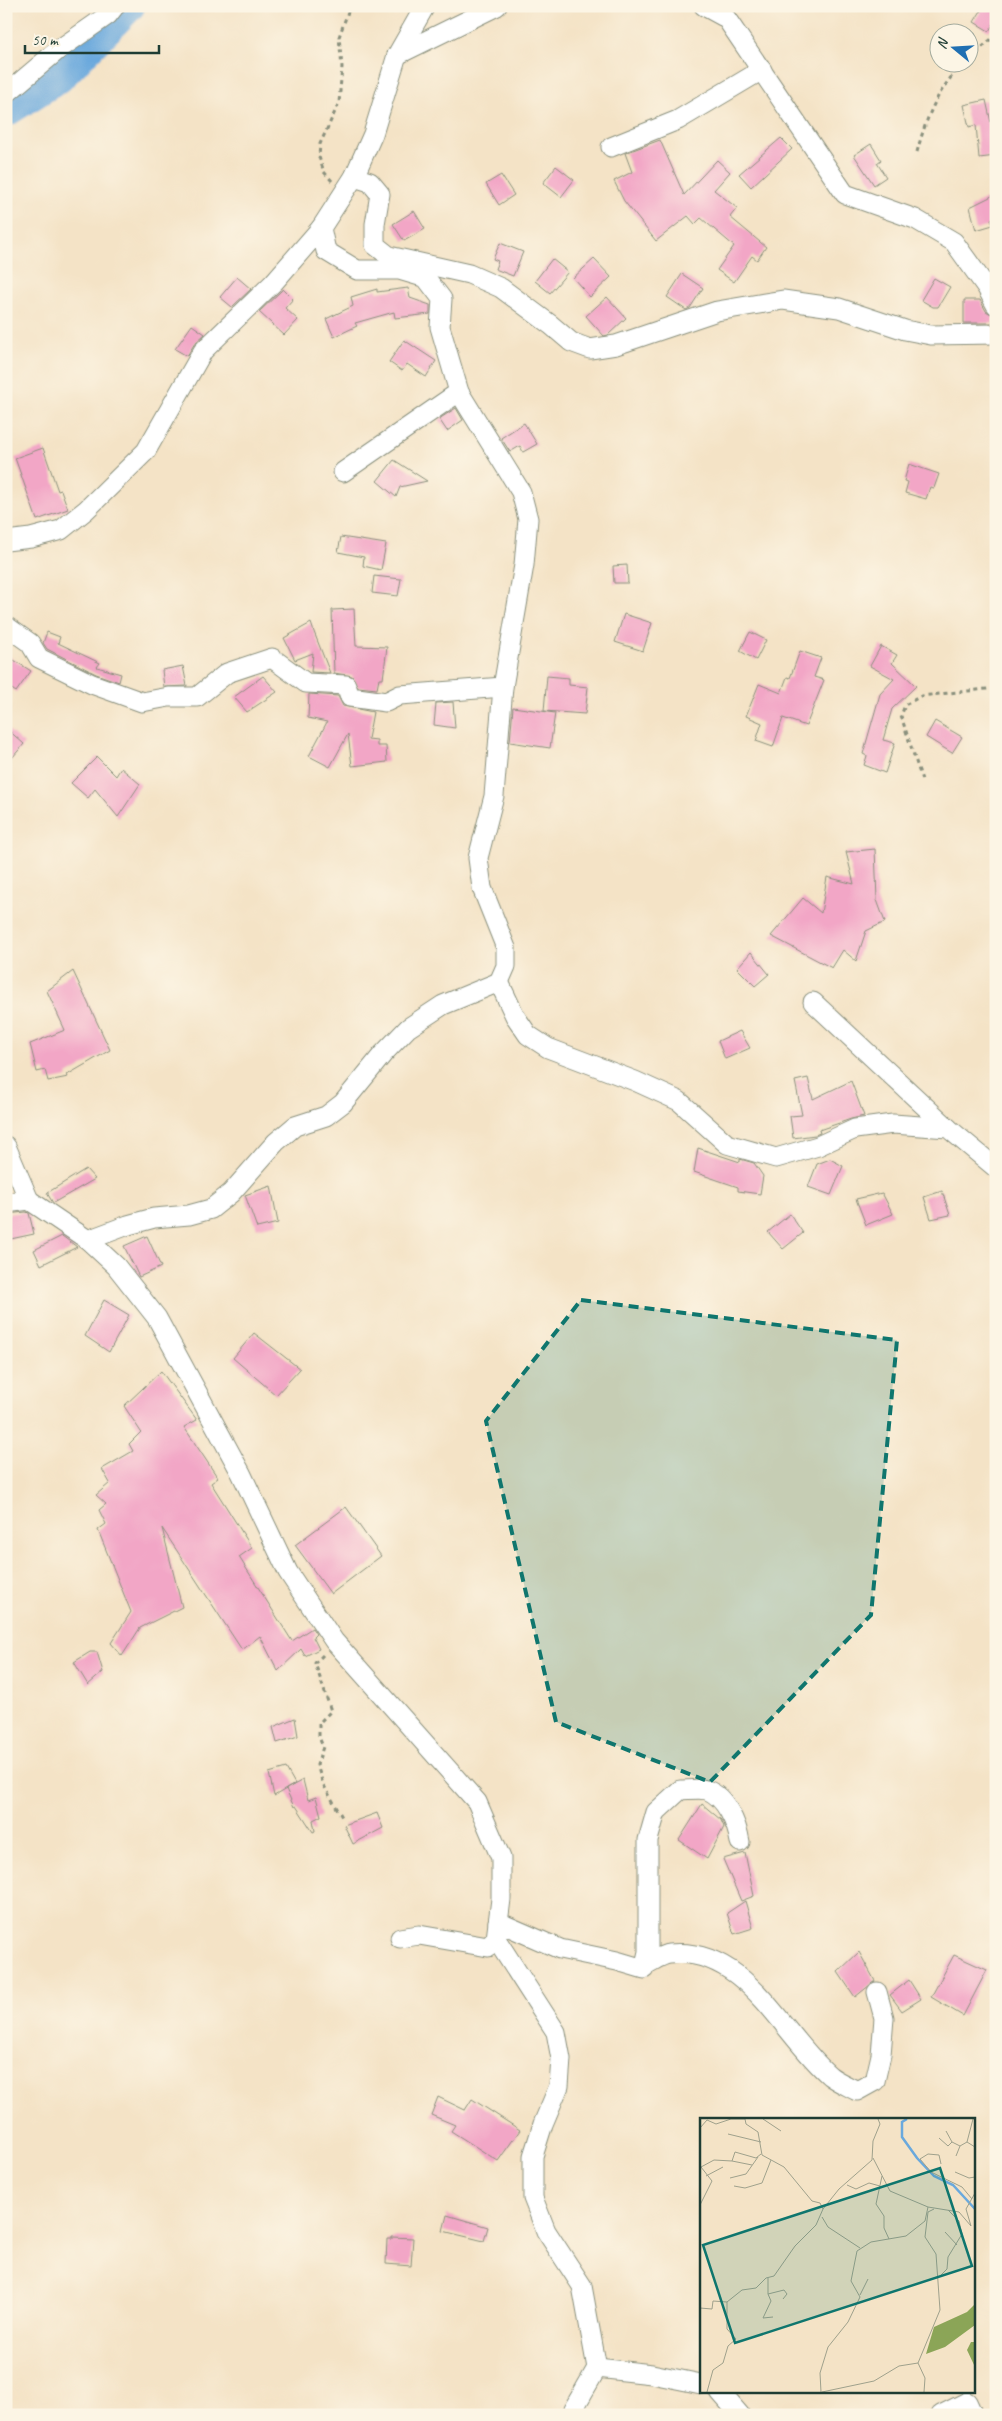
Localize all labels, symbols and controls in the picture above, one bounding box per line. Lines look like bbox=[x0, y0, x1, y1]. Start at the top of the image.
scale bar bbox=[25, 22, 159, 54]
north arrow bbox=[930, 22, 980, 72]
text: 50 m bbox=[32, 31, 59, 50]
text: N bbox=[933, 35, 952, 51]
inset map bbox=[700, 2118, 974, 2394]

